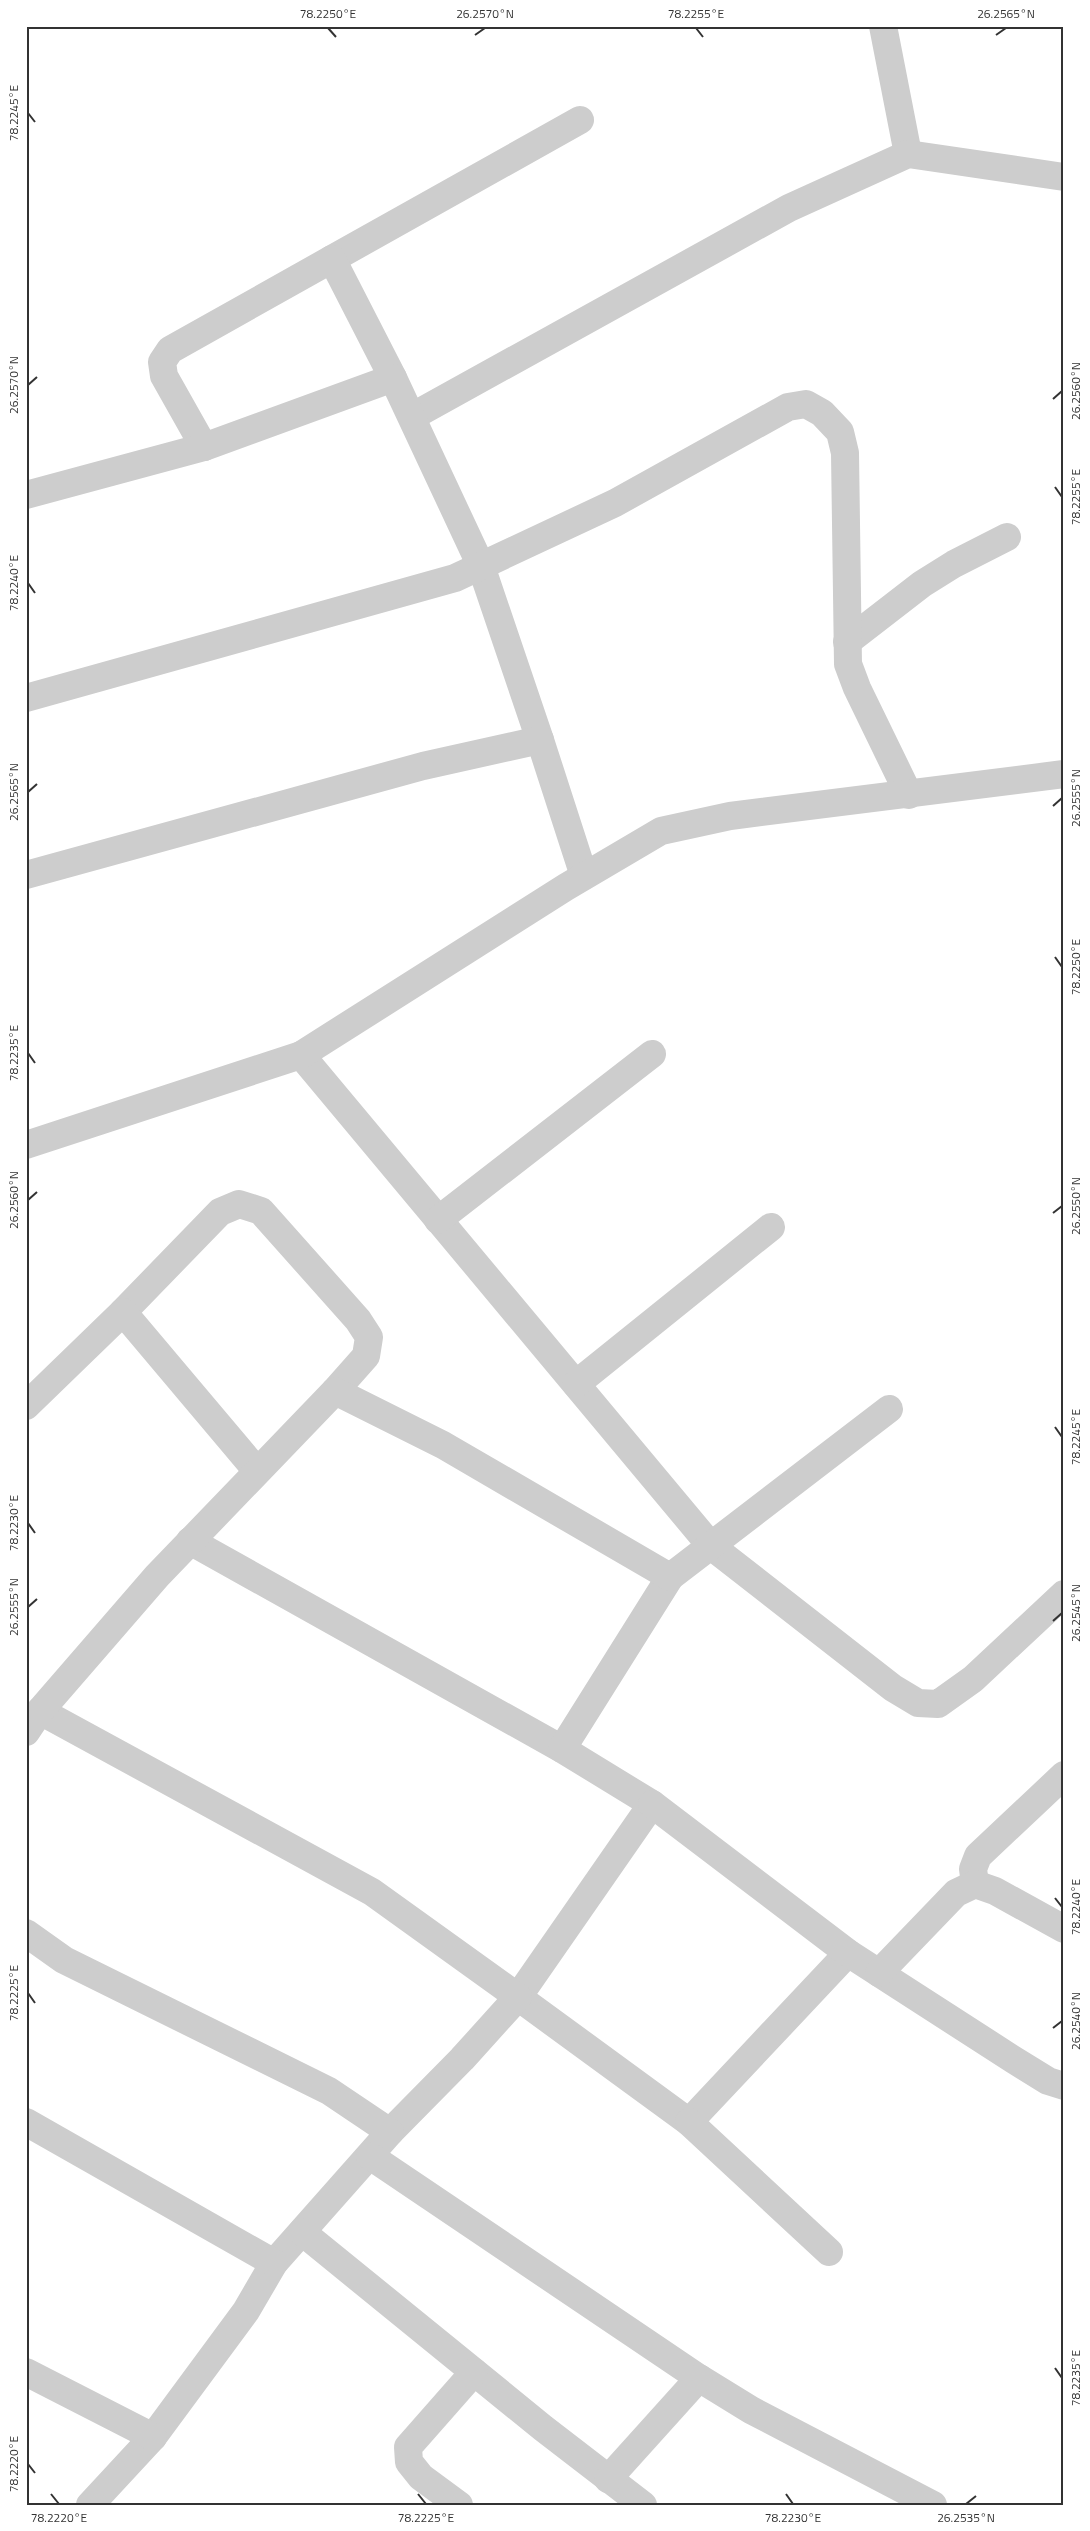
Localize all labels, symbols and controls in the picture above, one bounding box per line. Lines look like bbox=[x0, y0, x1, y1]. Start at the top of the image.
text: 78.2250°E bbox=[300, 4, 356, 23]
text: 26.2570°N bbox=[456, 4, 514, 23]
text: 78.2255°E bbox=[668, 4, 724, 23]
text: 26.2565°N bbox=[977, 4, 1035, 23]
text: 78.2245°E bbox=[4, 85, 23, 141]
text: 26.2570°N bbox=[4, 356, 23, 414]
text: 26.2560°N bbox=[1066, 362, 1085, 420]
text: 78.2255°E bbox=[1066, 469, 1085, 525]
text: 78.2240°E bbox=[4, 555, 23, 611]
text: 26.2565°N bbox=[4, 763, 23, 821]
text: 26.2555°N bbox=[1066, 769, 1085, 827]
text: 78.2250°E bbox=[1066, 939, 1085, 995]
text: 78.2235°E bbox=[4, 1025, 23, 1081]
text: 26.2560°N bbox=[4, 1171, 23, 1229]
text: 26.2550°N bbox=[1066, 1177, 1085, 1235]
text: 78.2245°E bbox=[1066, 1409, 1085, 1465]
text: 78.2230°E bbox=[4, 1495, 23, 1551]
text: 26.2555°N bbox=[4, 1578, 23, 1636]
text: 26.2545°N bbox=[1066, 1584, 1085, 1642]
text: 78.2240°E bbox=[1066, 1879, 1085, 1935]
text: 78.2225°E bbox=[4, 1965, 23, 2021]
text: 26.2540°N bbox=[1066, 1992, 1085, 2050]
text: 78.2235°E bbox=[1066, 2350, 1085, 2406]
text: 78.2220°E bbox=[4, 2436, 23, 2492]
text: 78.2220°E bbox=[31, 2508, 87, 2527]
text: 78.2225°E bbox=[398, 2508, 454, 2527]
text: 78.2230°E bbox=[765, 2508, 821, 2527]
text: 26.2535°N bbox=[937, 2508, 995, 2527]

